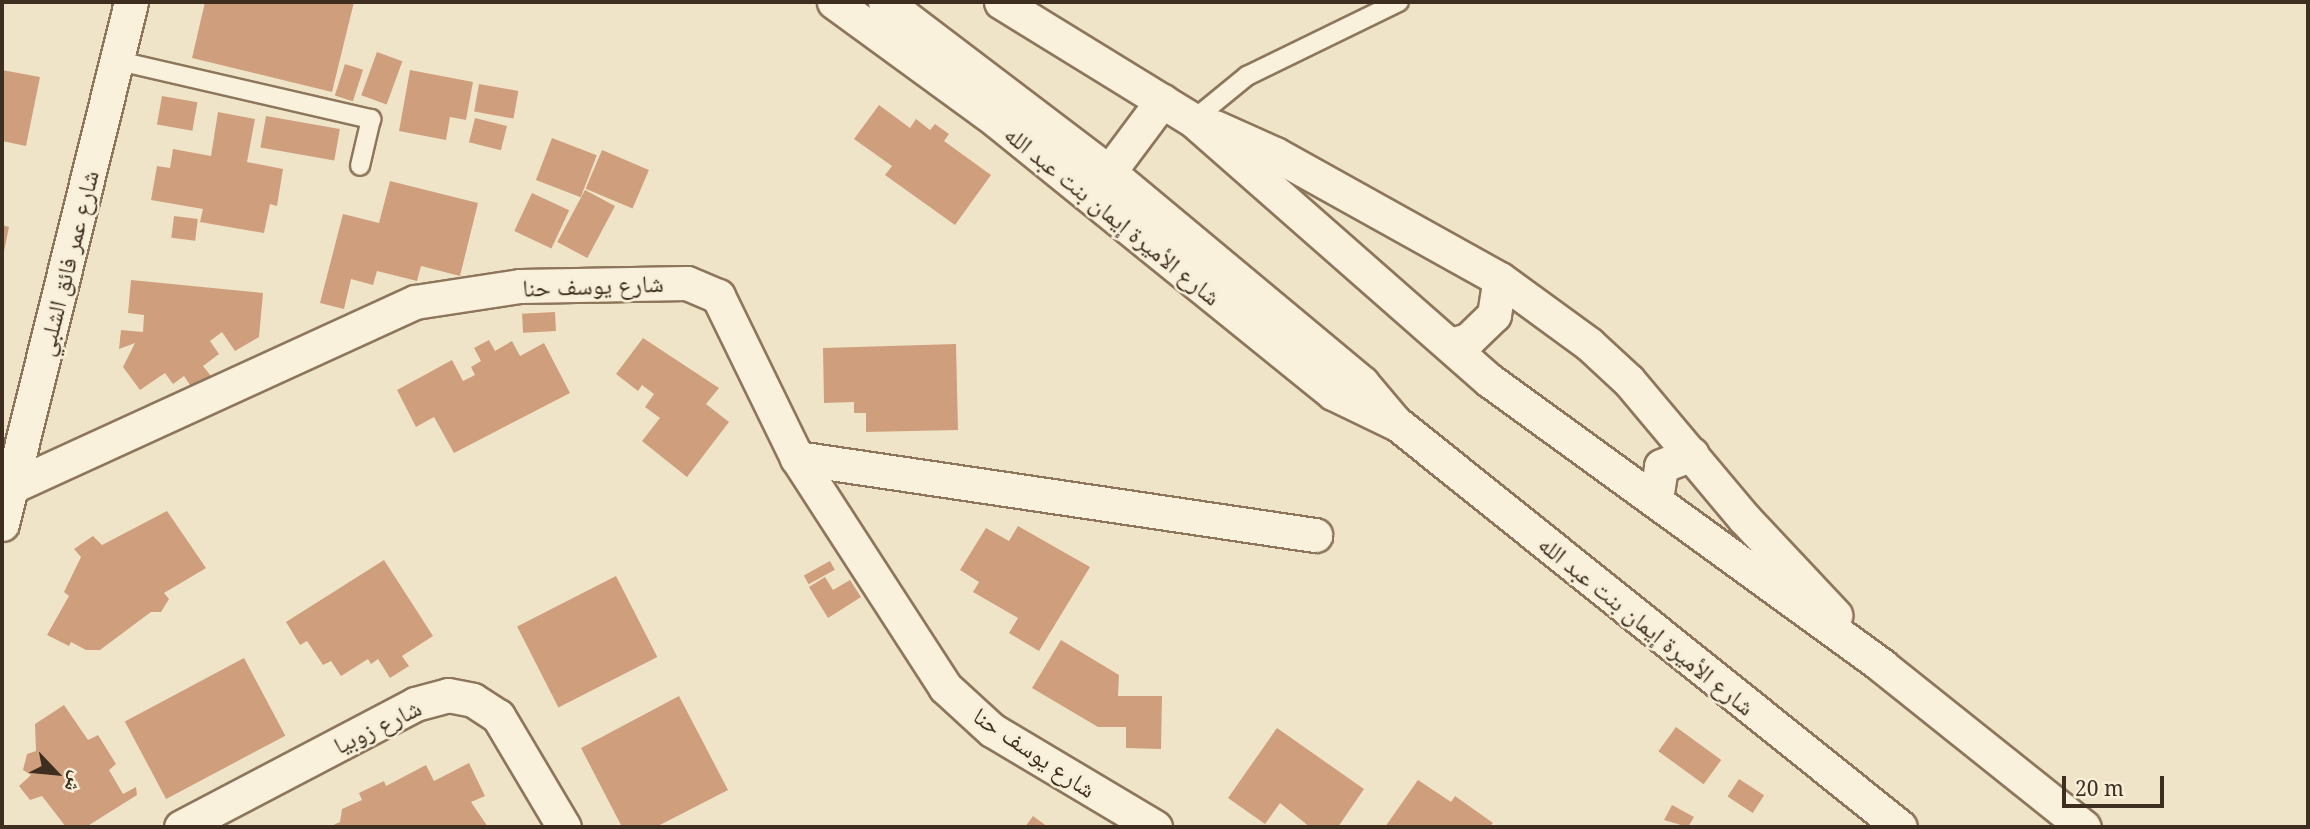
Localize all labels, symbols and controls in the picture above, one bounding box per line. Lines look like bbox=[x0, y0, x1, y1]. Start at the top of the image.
street label: شارع الأميرة إيمان بنت عبد الله bbox=[999, 119, 1227, 311]
street label: شارع عمر فائق الشلبي bbox=[30, 167, 104, 359]
street label: شارع يوسف حنا bbox=[522, 268, 664, 302]
street label: شارع الأميرة إيمان بنت عبد الله bbox=[1533, 529, 1761, 721]
street label: شارع زوبيا bbox=[329, 693, 425, 759]
street label: شارع يوسف حنا bbox=[968, 701, 1102, 803]
north arrow bbox=[21, 738, 91, 808]
scale bar bbox=[2065, 762, 2166, 806]
text: ش bbox=[59, 767, 91, 797]
text: 20 m bbox=[2075, 774, 2124, 802]

